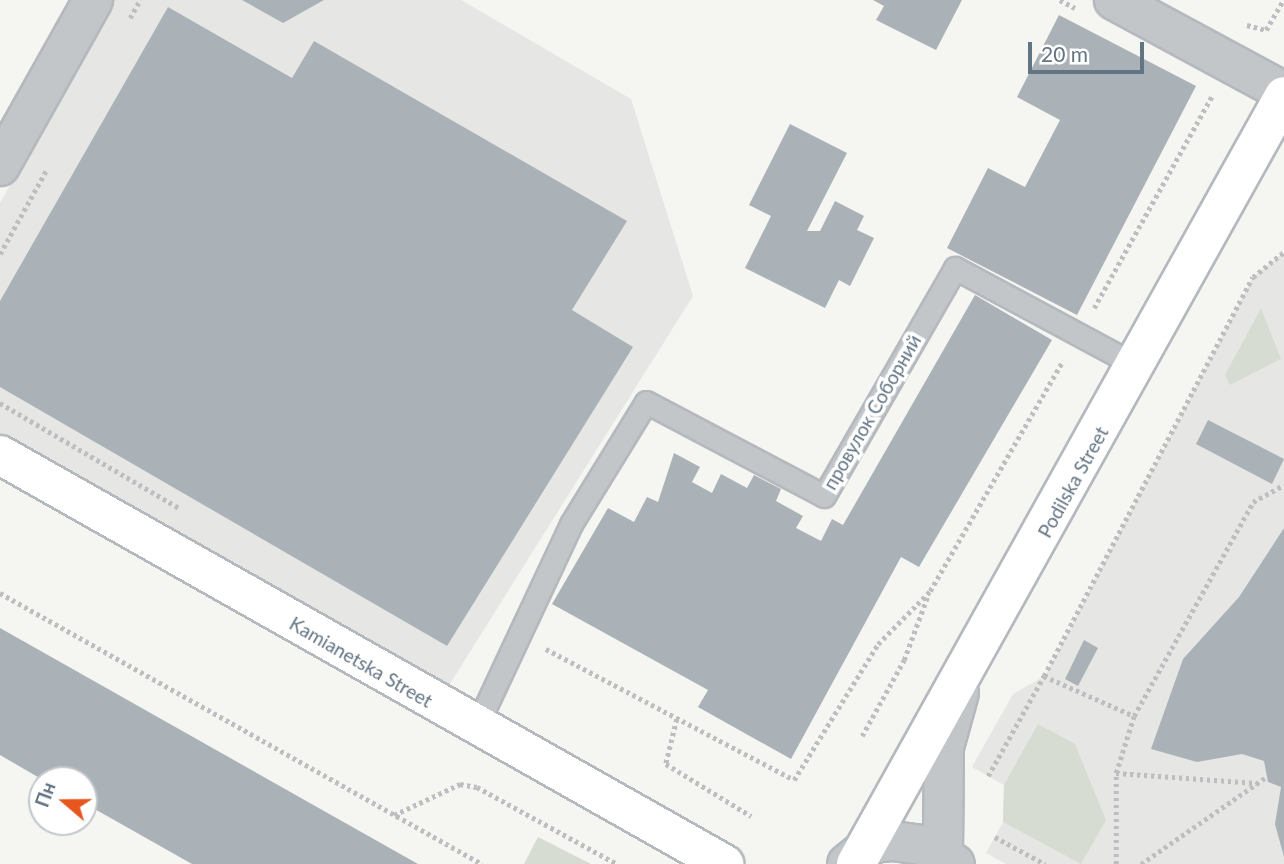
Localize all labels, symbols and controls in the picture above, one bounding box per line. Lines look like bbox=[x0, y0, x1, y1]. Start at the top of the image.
scale bar bbox=[1032, 28, 1148, 72]
text: 20 m bbox=[1041, 41, 1088, 66]
street label: провулок Соборний bbox=[818, 330, 926, 494]
street label: Podilska Street bbox=[1033, 422, 1113, 542]
street label: Kamianetska Street bbox=[286, 612, 436, 712]
north arrow bbox=[28, 766, 98, 836]
text: Пн bbox=[30, 779, 60, 810]

